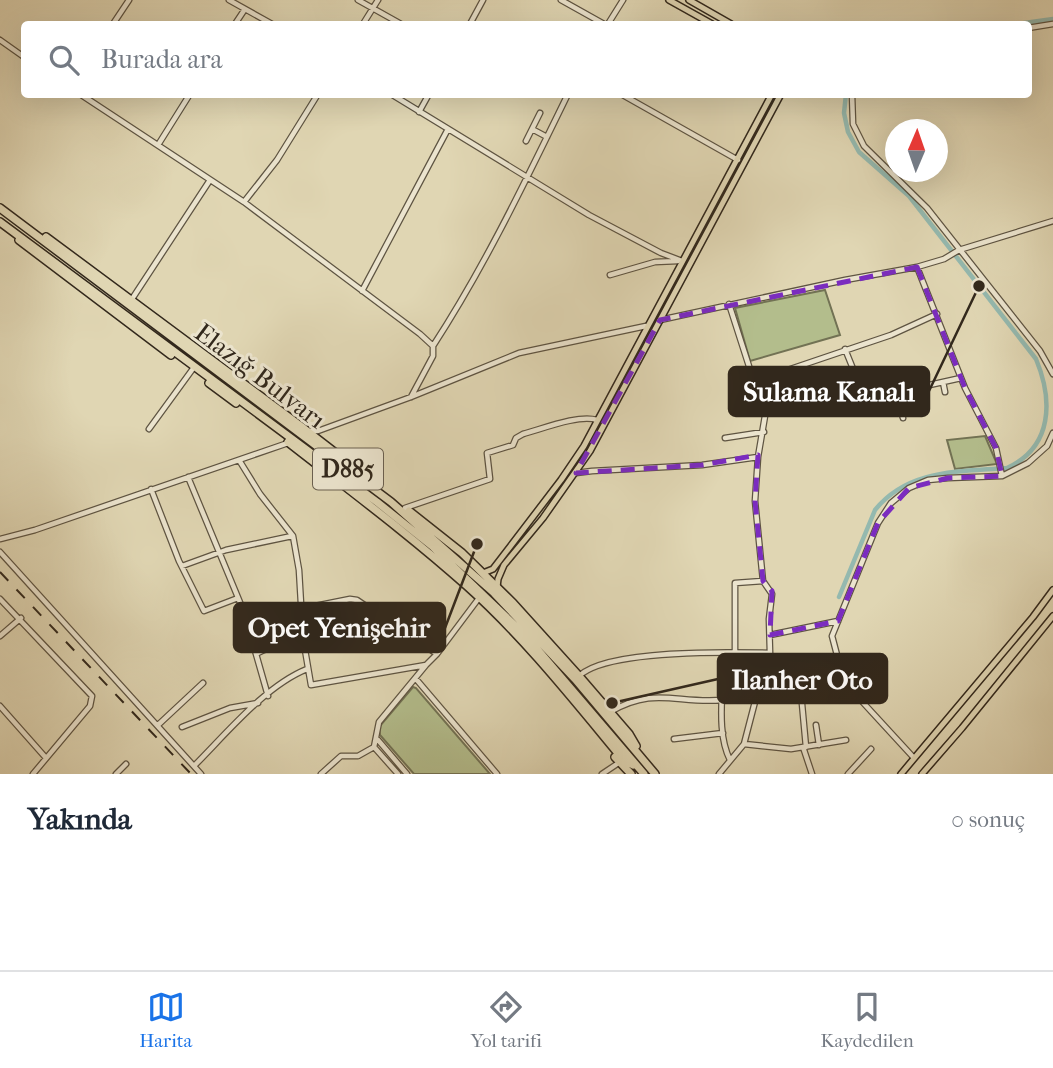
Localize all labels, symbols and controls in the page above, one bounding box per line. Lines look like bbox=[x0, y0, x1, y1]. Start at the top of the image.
search box bbox=[21, 21, 1032, 98]
icon: search bbox=[45, 41, 83, 79]
text: Burada ara bbox=[101, 44, 223, 75]
north arrow bbox=[885, 119, 948, 182]
street label: Elazığ Bulvarı bbox=[188, 317, 332, 435]
callout: Sulama Kanalı bbox=[729, 367, 929, 416]
text: Sulama Kanalı bbox=[743, 375, 916, 408]
road number: D885 bbox=[313, 448, 383, 490]
callout: Opet Yenişehir bbox=[234, 603, 445, 652]
text: Opet Yenişehir bbox=[248, 611, 431, 645]
callout: Ilanher Oto bbox=[718, 654, 887, 703]
text: Ilanher Oto bbox=[731, 663, 873, 696]
text: Yakında bbox=[28, 802, 132, 837]
text: 0 sonuç bbox=[951, 806, 1025, 833]
tab: Harita bbox=[139, 988, 192, 1052]
tab: Yol tarifi bbox=[471, 988, 542, 1052]
tab: Kaydedilen bbox=[821, 988, 914, 1052]

